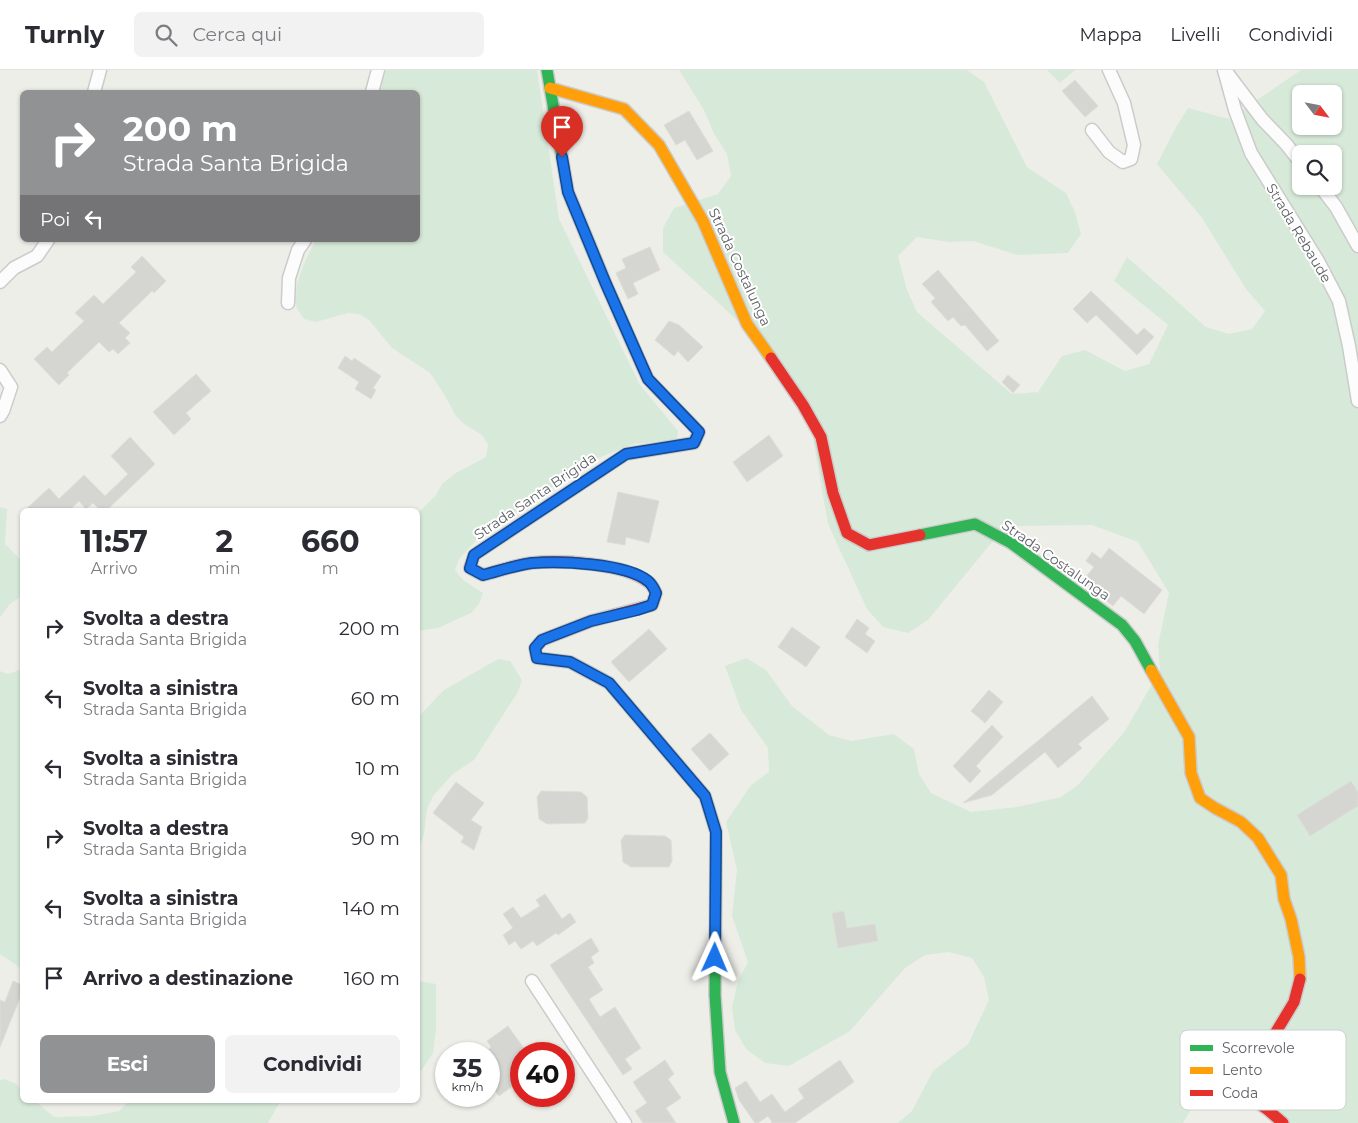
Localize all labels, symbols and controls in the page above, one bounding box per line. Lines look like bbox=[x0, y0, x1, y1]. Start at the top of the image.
search box bbox=[134, 12, 484, 57]
text: Turnly bbox=[25, 20, 104, 49]
icon: search bbox=[152, 21, 180, 49]
text: Cerca qui bbox=[192, 23, 282, 46]
text: Mappa bbox=[1079, 24, 1142, 46]
text: Livelli bbox=[1170, 24, 1221, 46]
text: Condividi bbox=[1249, 24, 1333, 46]
north arrow bbox=[1292, 85, 1342, 135]
map controls bbox=[1292, 85, 1342, 195]
pin bbox=[541, 106, 583, 157]
text: 200 m bbox=[123, 107, 238, 150]
icon: right bbox=[40, 110, 105, 175]
icon: arrive bbox=[548, 113, 576, 141]
button: search bbox=[1292, 145, 1342, 195]
text: Strada Santa Brigida bbox=[123, 150, 349, 177]
street label: Strada Rebaude bbox=[1262, 180, 1336, 286]
icon: left bbox=[80, 205, 108, 233]
street label: Strada Costalunga bbox=[705, 205, 775, 329]
text: Poi bbox=[40, 208, 70, 231]
street label: Strada Santa Brigida bbox=[470, 448, 600, 544]
street label: Strada Costalunga bbox=[998, 516, 1114, 604]
text: 11:57 bbox=[80, 523, 148, 560]
text: 2 bbox=[216, 523, 233, 560]
text: 660 bbox=[301, 523, 360, 560]
text: Arrivo bbox=[91, 559, 138, 578]
text: min bbox=[208, 559, 241, 578]
text: m bbox=[322, 559, 339, 578]
text: Svolta a destra bbox=[83, 607, 229, 630]
icon: right bbox=[40, 614, 68, 642]
text: 200 m bbox=[339, 617, 400, 640]
text: Strada Santa Brigida bbox=[83, 630, 247, 649]
text: Svolta a sinistra bbox=[83, 677, 238, 700]
icon: left bbox=[40, 684, 68, 712]
text: 60 m bbox=[351, 687, 400, 710]
text: Strada Santa Brigida bbox=[83, 700, 247, 719]
text: Svolta a sinistra bbox=[83, 747, 238, 770]
icon: left bbox=[40, 754, 68, 782]
text: 10 m bbox=[355, 757, 400, 780]
text: Strada Santa Brigida bbox=[83, 770, 247, 789]
text: Svolta a destra bbox=[83, 817, 229, 840]
icon: right bbox=[40, 824, 68, 852]
text: 90 m bbox=[351, 827, 400, 850]
text: Strada Santa Brigida bbox=[83, 840, 247, 859]
text: Svolta a sinistra bbox=[83, 887, 238, 910]
icon: left bbox=[40, 894, 68, 922]
text: 140 m bbox=[343, 897, 400, 920]
text: Strada Santa Brigida bbox=[83, 910, 247, 929]
position arrow bbox=[688, 931, 740, 983]
icon: arrive bbox=[40, 964, 68, 992]
text: Arrivo a destinazione bbox=[83, 967, 293, 990]
text: 160 m bbox=[344, 967, 400, 990]
legend bbox=[1180, 1030, 1346, 1110]
button: Esci bbox=[40, 1035, 215, 1093]
button: Condividi bbox=[225, 1035, 400, 1093]
text: Scorrevole bbox=[1222, 1039, 1295, 1057]
speed limit sign: 40 bbox=[510, 1042, 575, 1107]
text: 35 bbox=[453, 1053, 482, 1083]
text: Lento bbox=[1222, 1061, 1262, 1079]
text: km/h bbox=[451, 1079, 484, 1094]
text: Coda bbox=[1222, 1084, 1258, 1102]

